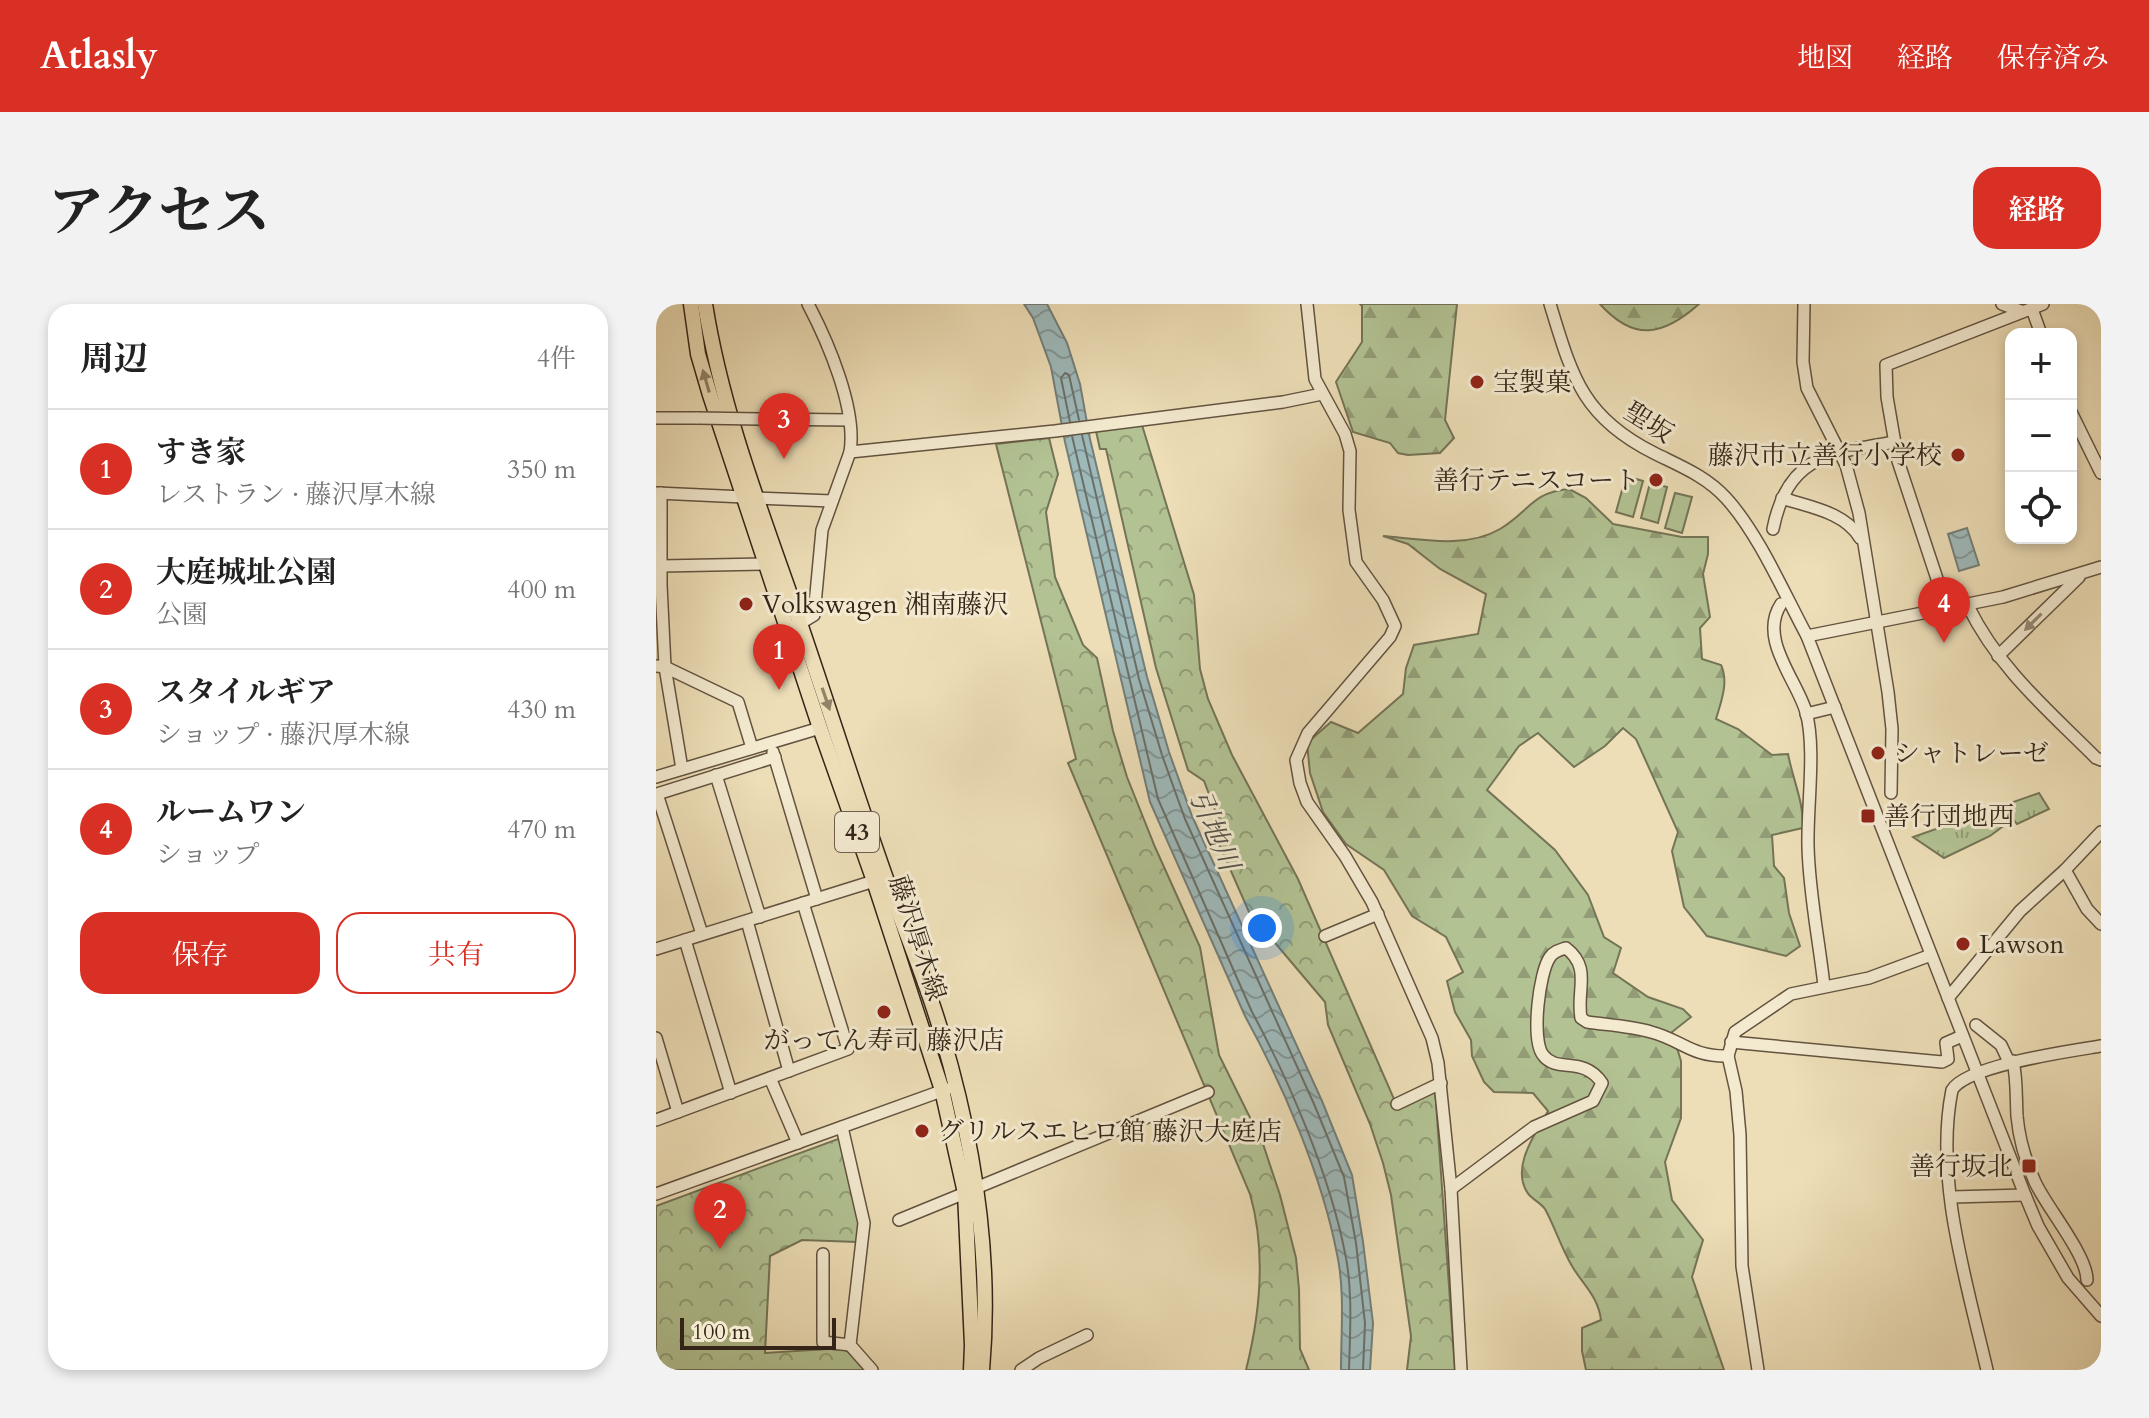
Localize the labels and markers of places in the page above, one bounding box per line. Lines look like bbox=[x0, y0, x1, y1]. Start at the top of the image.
place label: 宝製菓 bbox=[1493, 365, 1571, 400]
marker: 宝製菓 bbox=[1468, 373, 1486, 391]
pin: 3 bbox=[758, 393, 810, 459]
place label: 藤沢市立善行小学校 bbox=[1708, 438, 1942, 473]
marker: 藤沢市立善行小学校 bbox=[1949, 446, 1967, 464]
place label: 善行テニスコート bbox=[1433, 463, 1640, 498]
marker: 善行テニスコート bbox=[1647, 471, 1665, 489]
pin: 4 bbox=[1918, 577, 1970, 643]
place label: Volkswagen 湘南藤沢 bbox=[762, 587, 1009, 622]
marker: Volkswagen 湘南藤沢 bbox=[737, 595, 755, 613]
pin: 1 bbox=[753, 624, 805, 690]
place label: シャトレーゼ bbox=[1894, 736, 2049, 771]
marker: シャトレーゼ bbox=[1869, 744, 1887, 762]
place label: 善行団地西 bbox=[1884, 799, 2014, 834]
marker: 善行団地西 bbox=[1859, 807, 1877, 825]
place label: Lawson bbox=[1979, 927, 2065, 962]
marker: Lawson bbox=[1954, 935, 1972, 953]
marker: がってん寿司 藤沢店 bbox=[875, 1003, 893, 1021]
place label: がってん寿司 藤沢店 bbox=[764, 1023, 1004, 1058]
place label: グリルスエヒロ館 藤沢大庭店 bbox=[938, 1114, 1282, 1149]
marker: グリルスエヒロ館 藤沢大庭店 bbox=[913, 1122, 931, 1140]
place label: 善行坂北 bbox=[1909, 1149, 2013, 1184]
marker: 善行坂北 bbox=[2020, 1157, 2038, 1175]
pin: 2 bbox=[694, 1183, 746, 1249]

